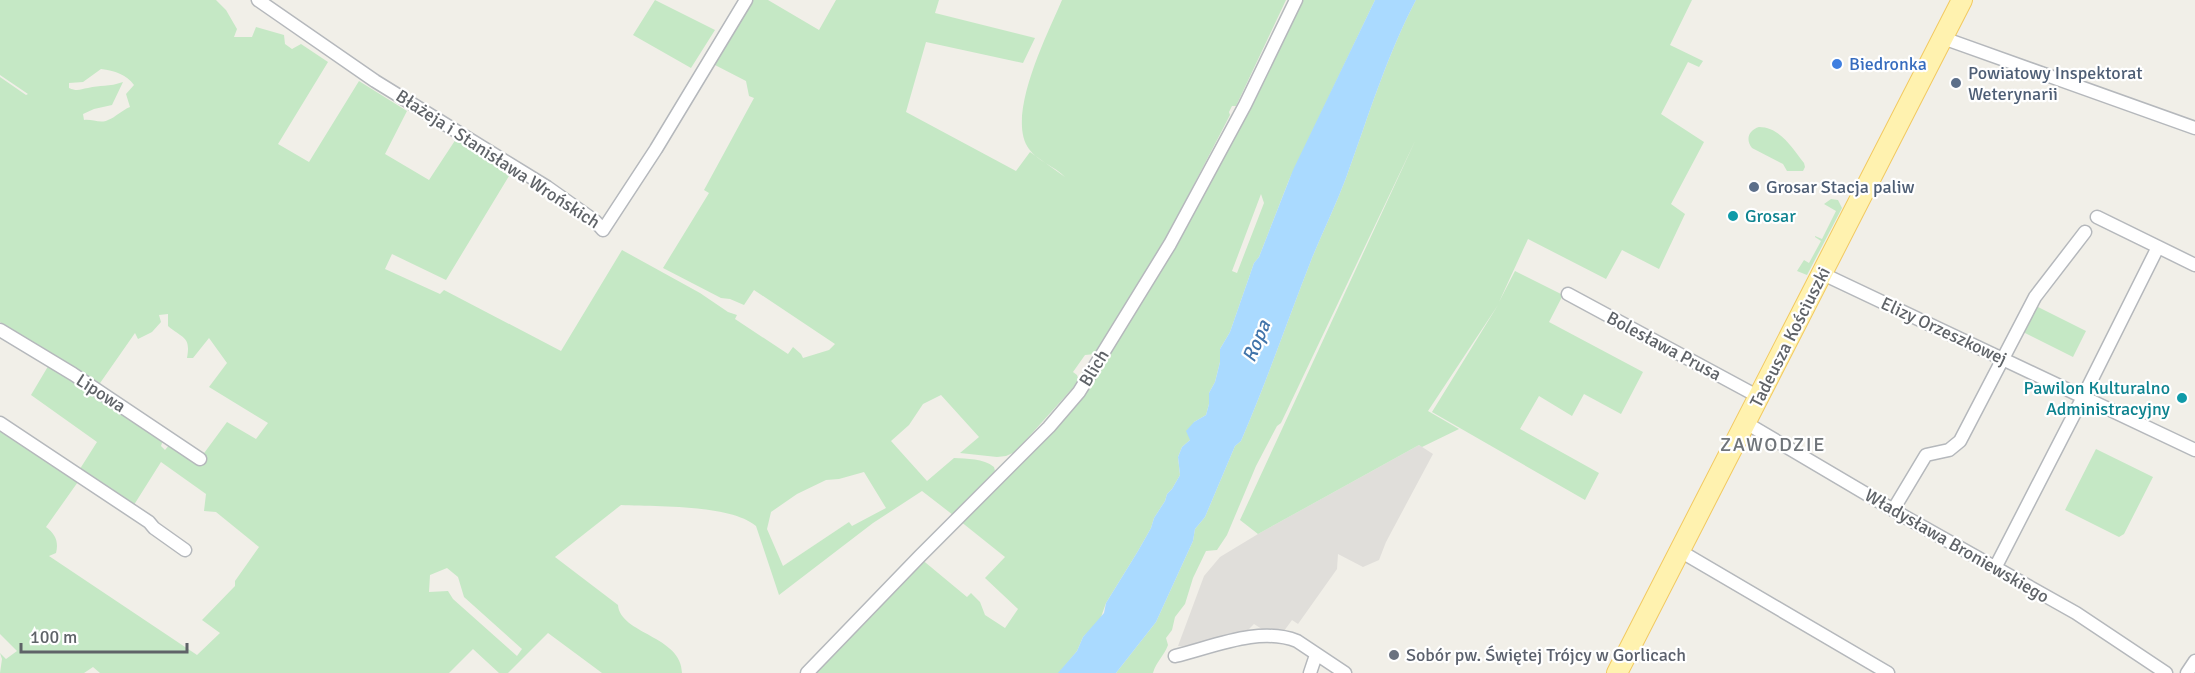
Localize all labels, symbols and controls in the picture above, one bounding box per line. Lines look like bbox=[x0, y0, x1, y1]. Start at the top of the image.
place label: Biedronka bbox=[1849, 53, 1927, 75]
marker: Biedronka bbox=[1830, 57, 1844, 71]
place label: Powiatowy Inspektorat Weterynarii bbox=[1968, 62, 2142, 105]
marker: Powiatowy Inspektorat Weterynarii bbox=[1949, 76, 1963, 90]
street label: Błażeja i Stanisława Wrońskich bbox=[392, 85, 604, 233]
place label: Grosar Stacja paliw bbox=[1766, 176, 1914, 198]
marker: Grosar Stacja paliw bbox=[1747, 180, 1761, 194]
place label: Grosar bbox=[1745, 205, 1796, 227]
marker: Grosar bbox=[1726, 209, 1740, 223]
street label: Tadeusza Kościuszki bbox=[1745, 263, 1835, 411]
street label: Elizy Orzeszkowej bbox=[1877, 292, 2011, 370]
street label: Bolesława Prusa bbox=[1603, 307, 1725, 385]
water label: Ropa bbox=[1237, 316, 1277, 366]
street label: Blich bbox=[1074, 346, 1114, 390]
street label: Lipowa bbox=[72, 369, 130, 417]
place label: Pawilon Kulturalno Administracyjny bbox=[2023, 377, 2171, 420]
marker: Pawilon Kulturalno Administracyjny bbox=[2175, 391, 2189, 405]
district label: ZAWODZIE bbox=[1720, 432, 1826, 457]
street label: Władysława Broniewskiego bbox=[1861, 484, 2053, 608]
scale bar bbox=[21, 616, 188, 654]
text: 100 m bbox=[30, 626, 77, 648]
place label: Sobór pw. Świętej Trójcy w Gorlicach bbox=[1406, 644, 1686, 666]
marker: Sobór pw. Świętej Trójcy w Gorlicach bbox=[1387, 648, 1401, 662]

